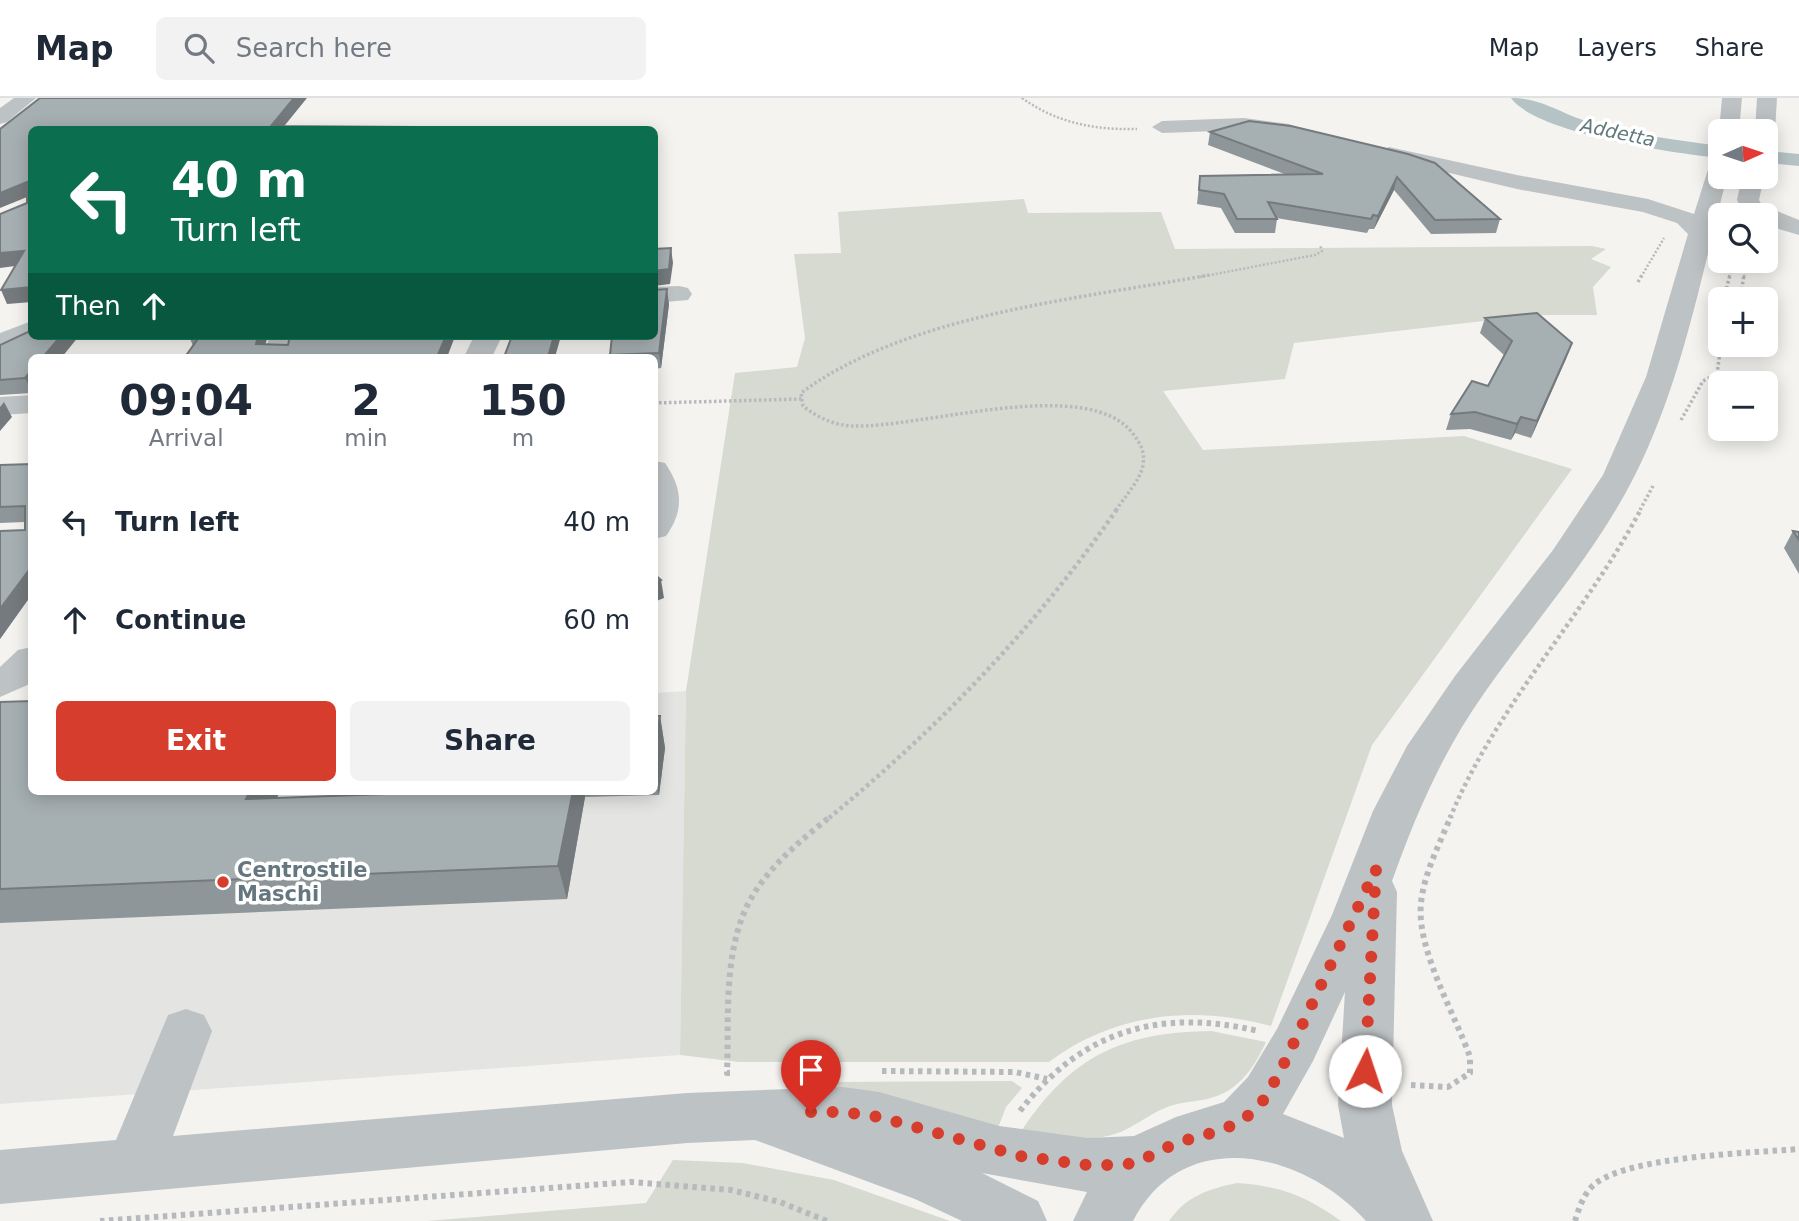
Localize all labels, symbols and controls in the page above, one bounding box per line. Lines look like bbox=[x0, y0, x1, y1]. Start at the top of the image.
search box bbox=[156, 17, 646, 80]
text: Map bbox=[35, 29, 114, 68]
icon: search bbox=[180, 29, 218, 67]
text: Search here bbox=[236, 33, 392, 63]
text: Map bbox=[1489, 34, 1539, 62]
text: Layers bbox=[1577, 34, 1657, 62]
text: Share bbox=[1695, 34, 1764, 62]
water label: Addetta bbox=[1577, 113, 1657, 151]
north arrow bbox=[1708, 119, 1778, 189]
map controls bbox=[1708, 119, 1778, 441]
text: 40 m bbox=[171, 152, 307, 209]
icon: left bbox=[56, 154, 147, 245]
button: search bbox=[1708, 203, 1778, 273]
text: Turn left bbox=[171, 211, 301, 249]
icon: ahead bbox=[135, 287, 173, 325]
button: + bbox=[1708, 287, 1778, 357]
text: Then bbox=[56, 291, 121, 321]
button: − bbox=[1708, 371, 1778, 441]
text: 09:04 bbox=[119, 376, 253, 425]
text: 2 bbox=[351, 376, 381, 425]
text: 150 bbox=[479, 376, 567, 425]
text: Arrival bbox=[149, 425, 224, 451]
text: min bbox=[344, 425, 388, 451]
text: m bbox=[512, 425, 534, 451]
icon: left bbox=[56, 503, 94, 541]
text: Turn left bbox=[115, 507, 239, 537]
text: 40 m bbox=[563, 507, 630, 537]
icon: ahead bbox=[56, 601, 94, 639]
text: Continue bbox=[115, 605, 246, 635]
text: 60 m bbox=[563, 605, 630, 635]
button: Exit bbox=[56, 701, 336, 781]
button: Share bbox=[350, 701, 630, 781]
place label: Centrostile Maschi bbox=[237, 858, 368, 906]
marker: Centrostile Maschi bbox=[215, 874, 231, 890]
position arrow bbox=[1328, 1034, 1402, 1108]
pin bbox=[781, 1040, 841, 1112]
icon: arrive bbox=[792, 1051, 830, 1089]

